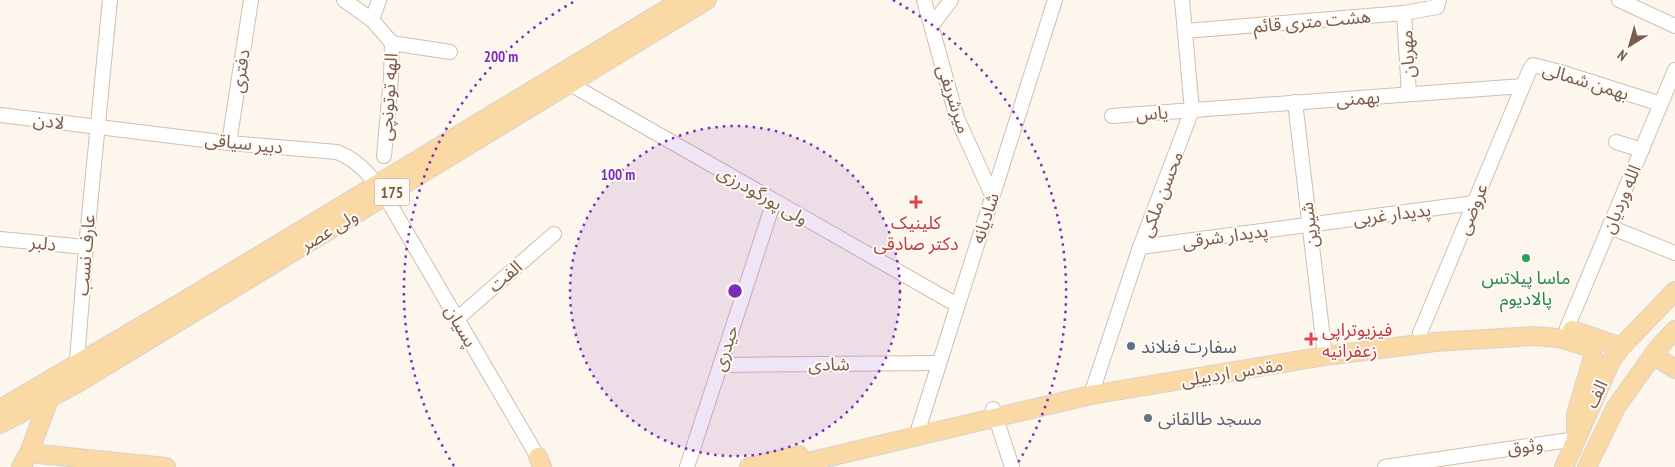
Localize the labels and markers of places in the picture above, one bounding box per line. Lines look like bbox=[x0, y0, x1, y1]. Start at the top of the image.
marker: کلینیک دکتر صادقی bbox=[909, 195, 923, 209]
place label: کلینیک دکتر صادقی bbox=[873, 211, 959, 255]
marker: ماسا پیلاتس پالادیوم bbox=[1520, 252, 1532, 264]
place label: ماسا پیلاتس پالادیوم bbox=[1482, 266, 1570, 313]
centre of rings bbox=[726, 282, 744, 300]
place label: فیزیوتراپی زعفرانیه bbox=[1322, 318, 1392, 362]
marker: فیزیوتراپی زعفرانیه bbox=[1304, 332, 1318, 346]
place label: سفارت فنلاند bbox=[1141, 335, 1237, 358]
marker: سفارت فنلاند bbox=[1125, 340, 1137, 352]
place label: مسجد طالقانی bbox=[1158, 407, 1262, 430]
marker: مسجد طالقانی bbox=[1142, 412, 1154, 424]

